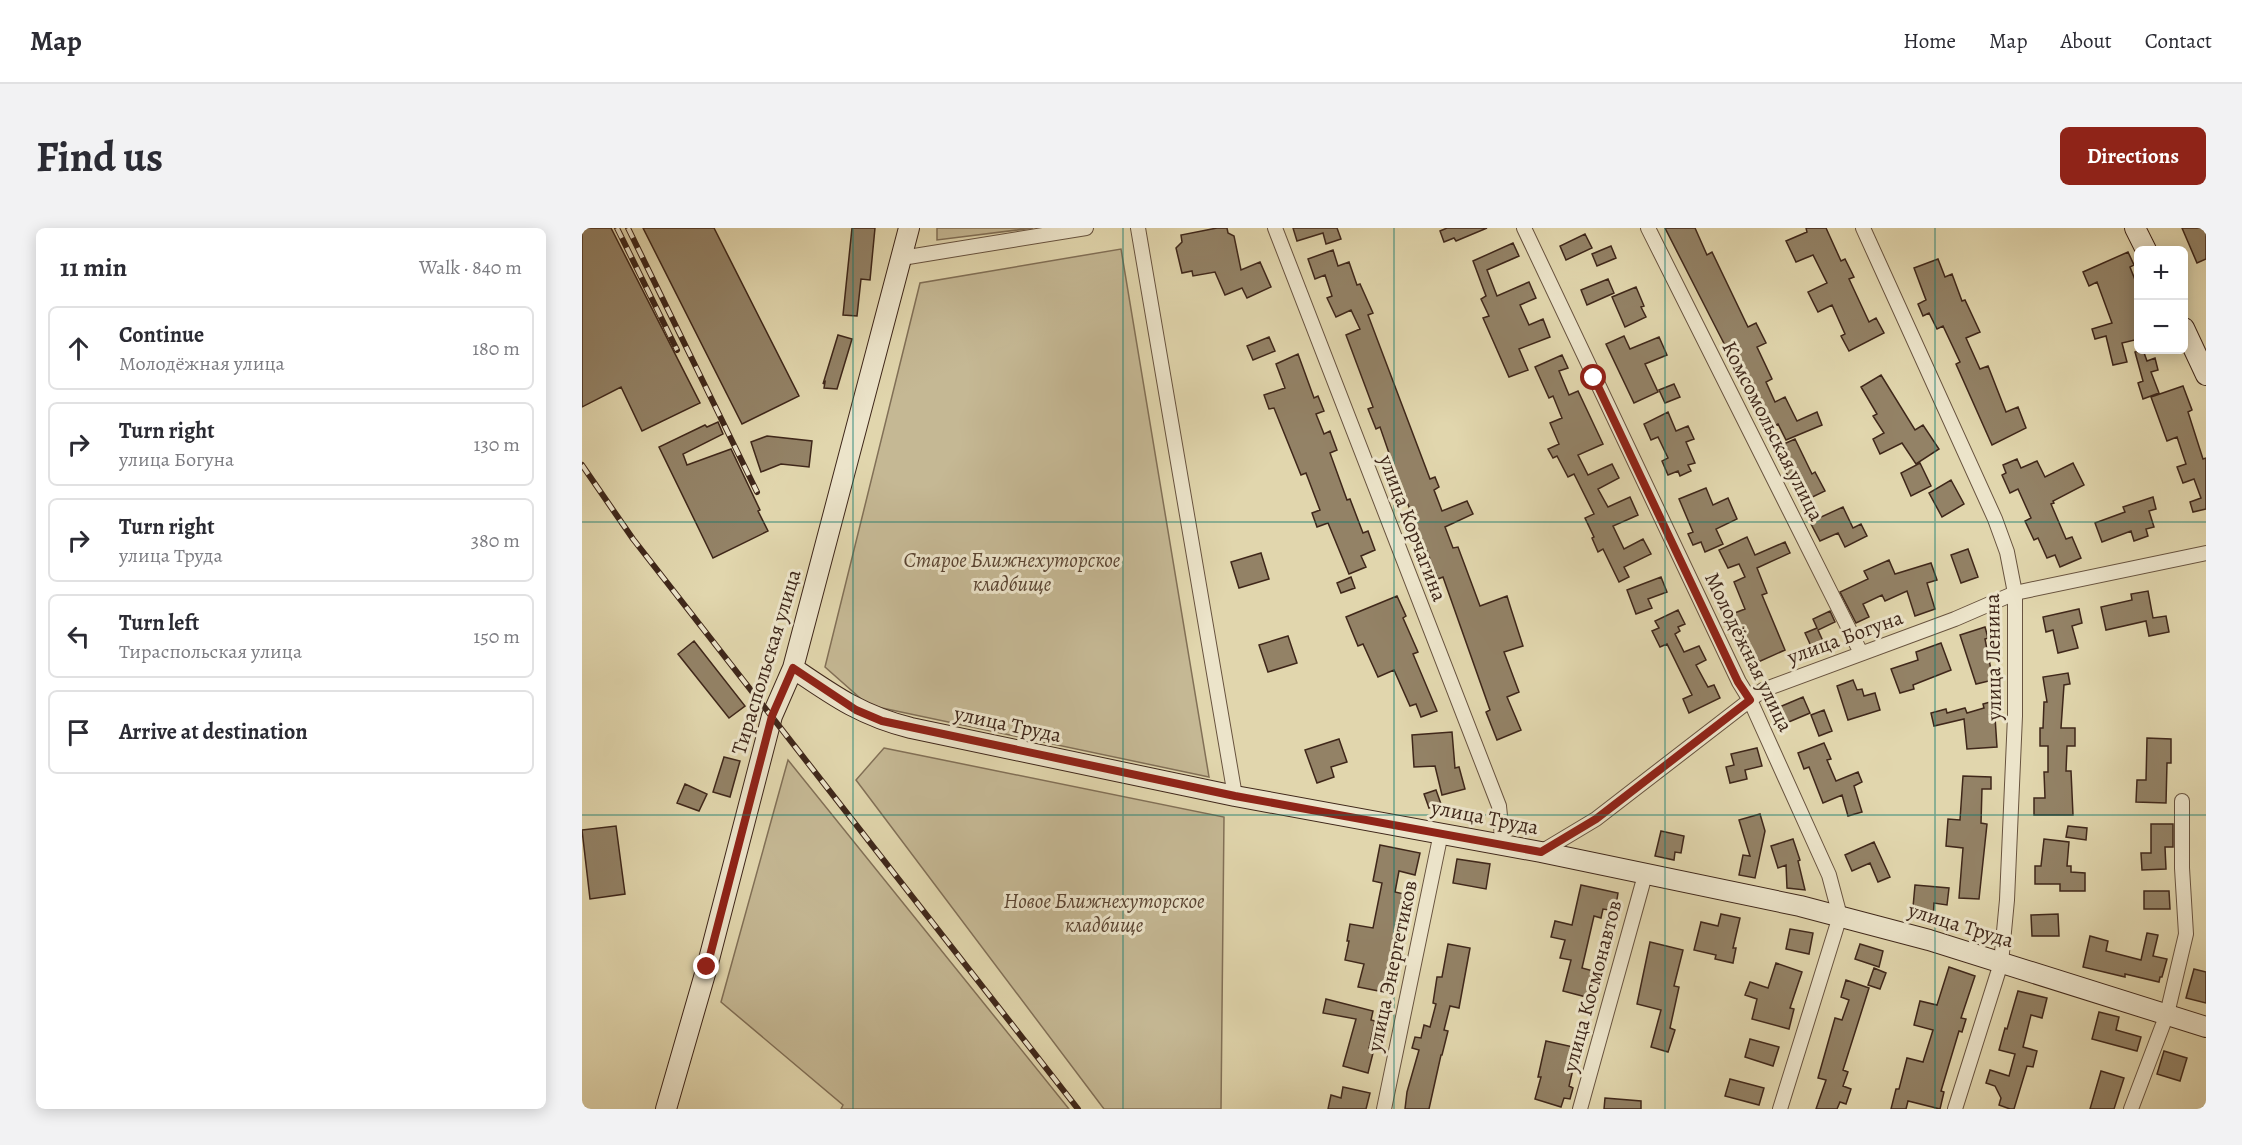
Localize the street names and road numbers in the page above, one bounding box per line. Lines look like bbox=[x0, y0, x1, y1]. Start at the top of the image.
street label: Комсомольская улица bbox=[1715, 336, 1831, 526]
street label: улица Корчагина bbox=[1372, 450, 1454, 606]
street label: Тираспольская улица bbox=[725, 566, 808, 758]
street label: Молодёжная улица bbox=[1698, 568, 1800, 737]
street label: улица Ленина bbox=[1978, 593, 2008, 722]
street label: улица Богуна bbox=[1782, 603, 1907, 671]
street label: улица Труда bbox=[951, 699, 1064, 749]
street label: улица Труда bbox=[1428, 793, 1541, 841]
street label: улица Энергетиков bbox=[1360, 878, 1424, 1055]
street label: улица Труда bbox=[1904, 895, 2017, 954]
street label: улица Космонавтов bbox=[1555, 897, 1628, 1076]

